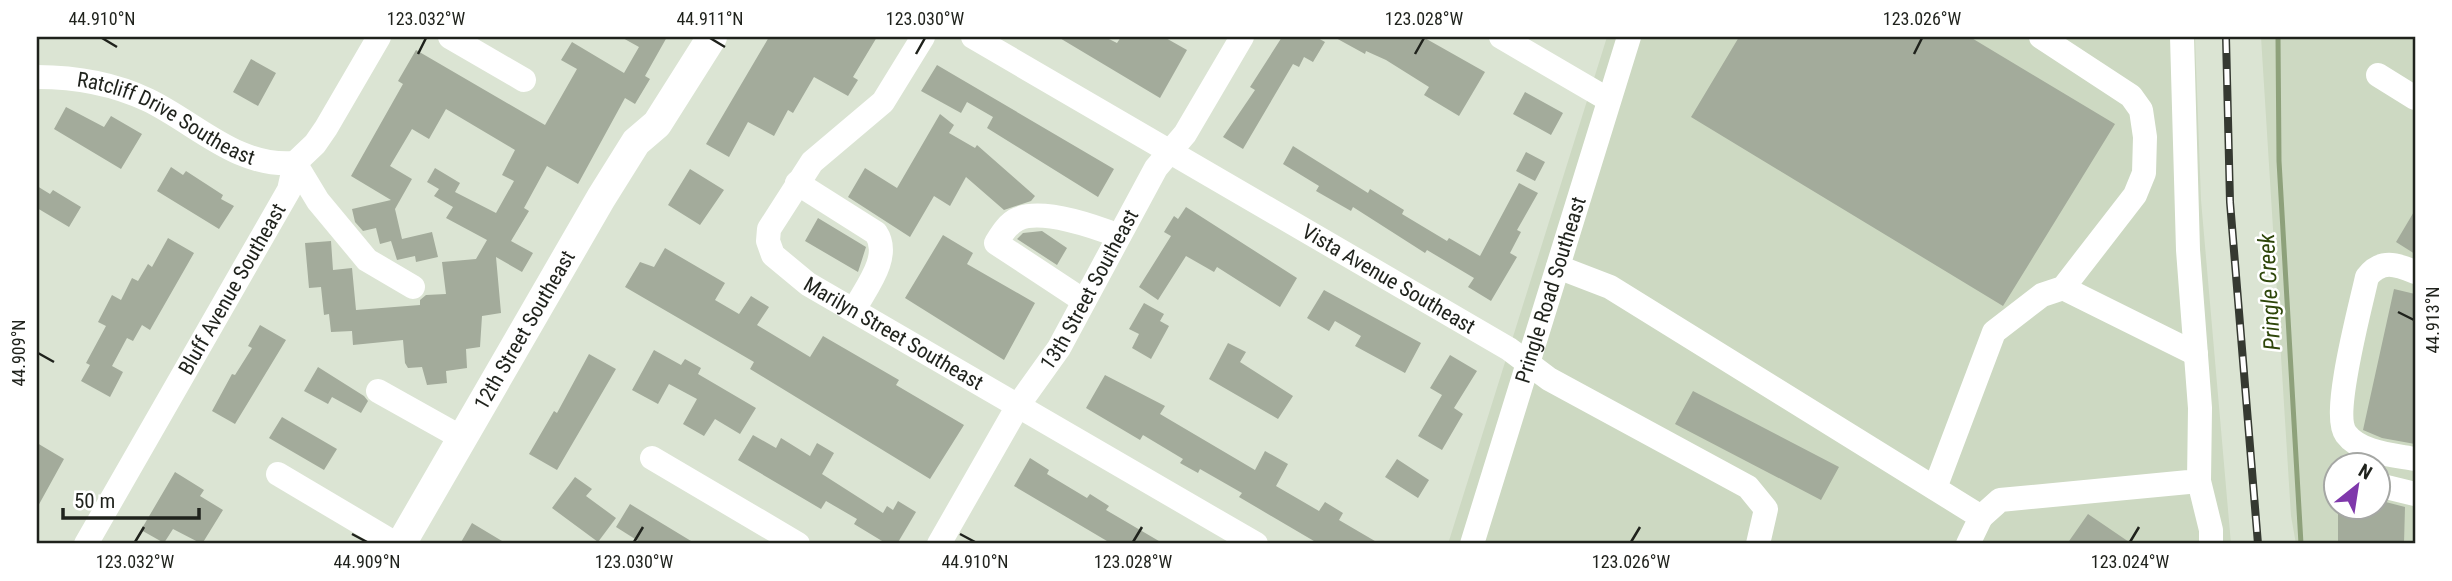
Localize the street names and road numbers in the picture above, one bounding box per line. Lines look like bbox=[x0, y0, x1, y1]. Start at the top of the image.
street label: Ratcliff Drive Southeast bbox=[75, 68, 258, 170]
street label: Pringle Road Southeast bbox=[1511, 194, 1591, 386]
street label: Bluff Avenue Southeast bbox=[174, 199, 291, 379]
street label: 13th Street Southeast bbox=[1035, 205, 1143, 374]
street label: Vista Avenue Southeast bbox=[1298, 219, 1480, 339]
street label: 12th Street Southeast bbox=[469, 246, 580, 414]
street label: Marilyn Street Southeast bbox=[799, 272, 987, 395]

